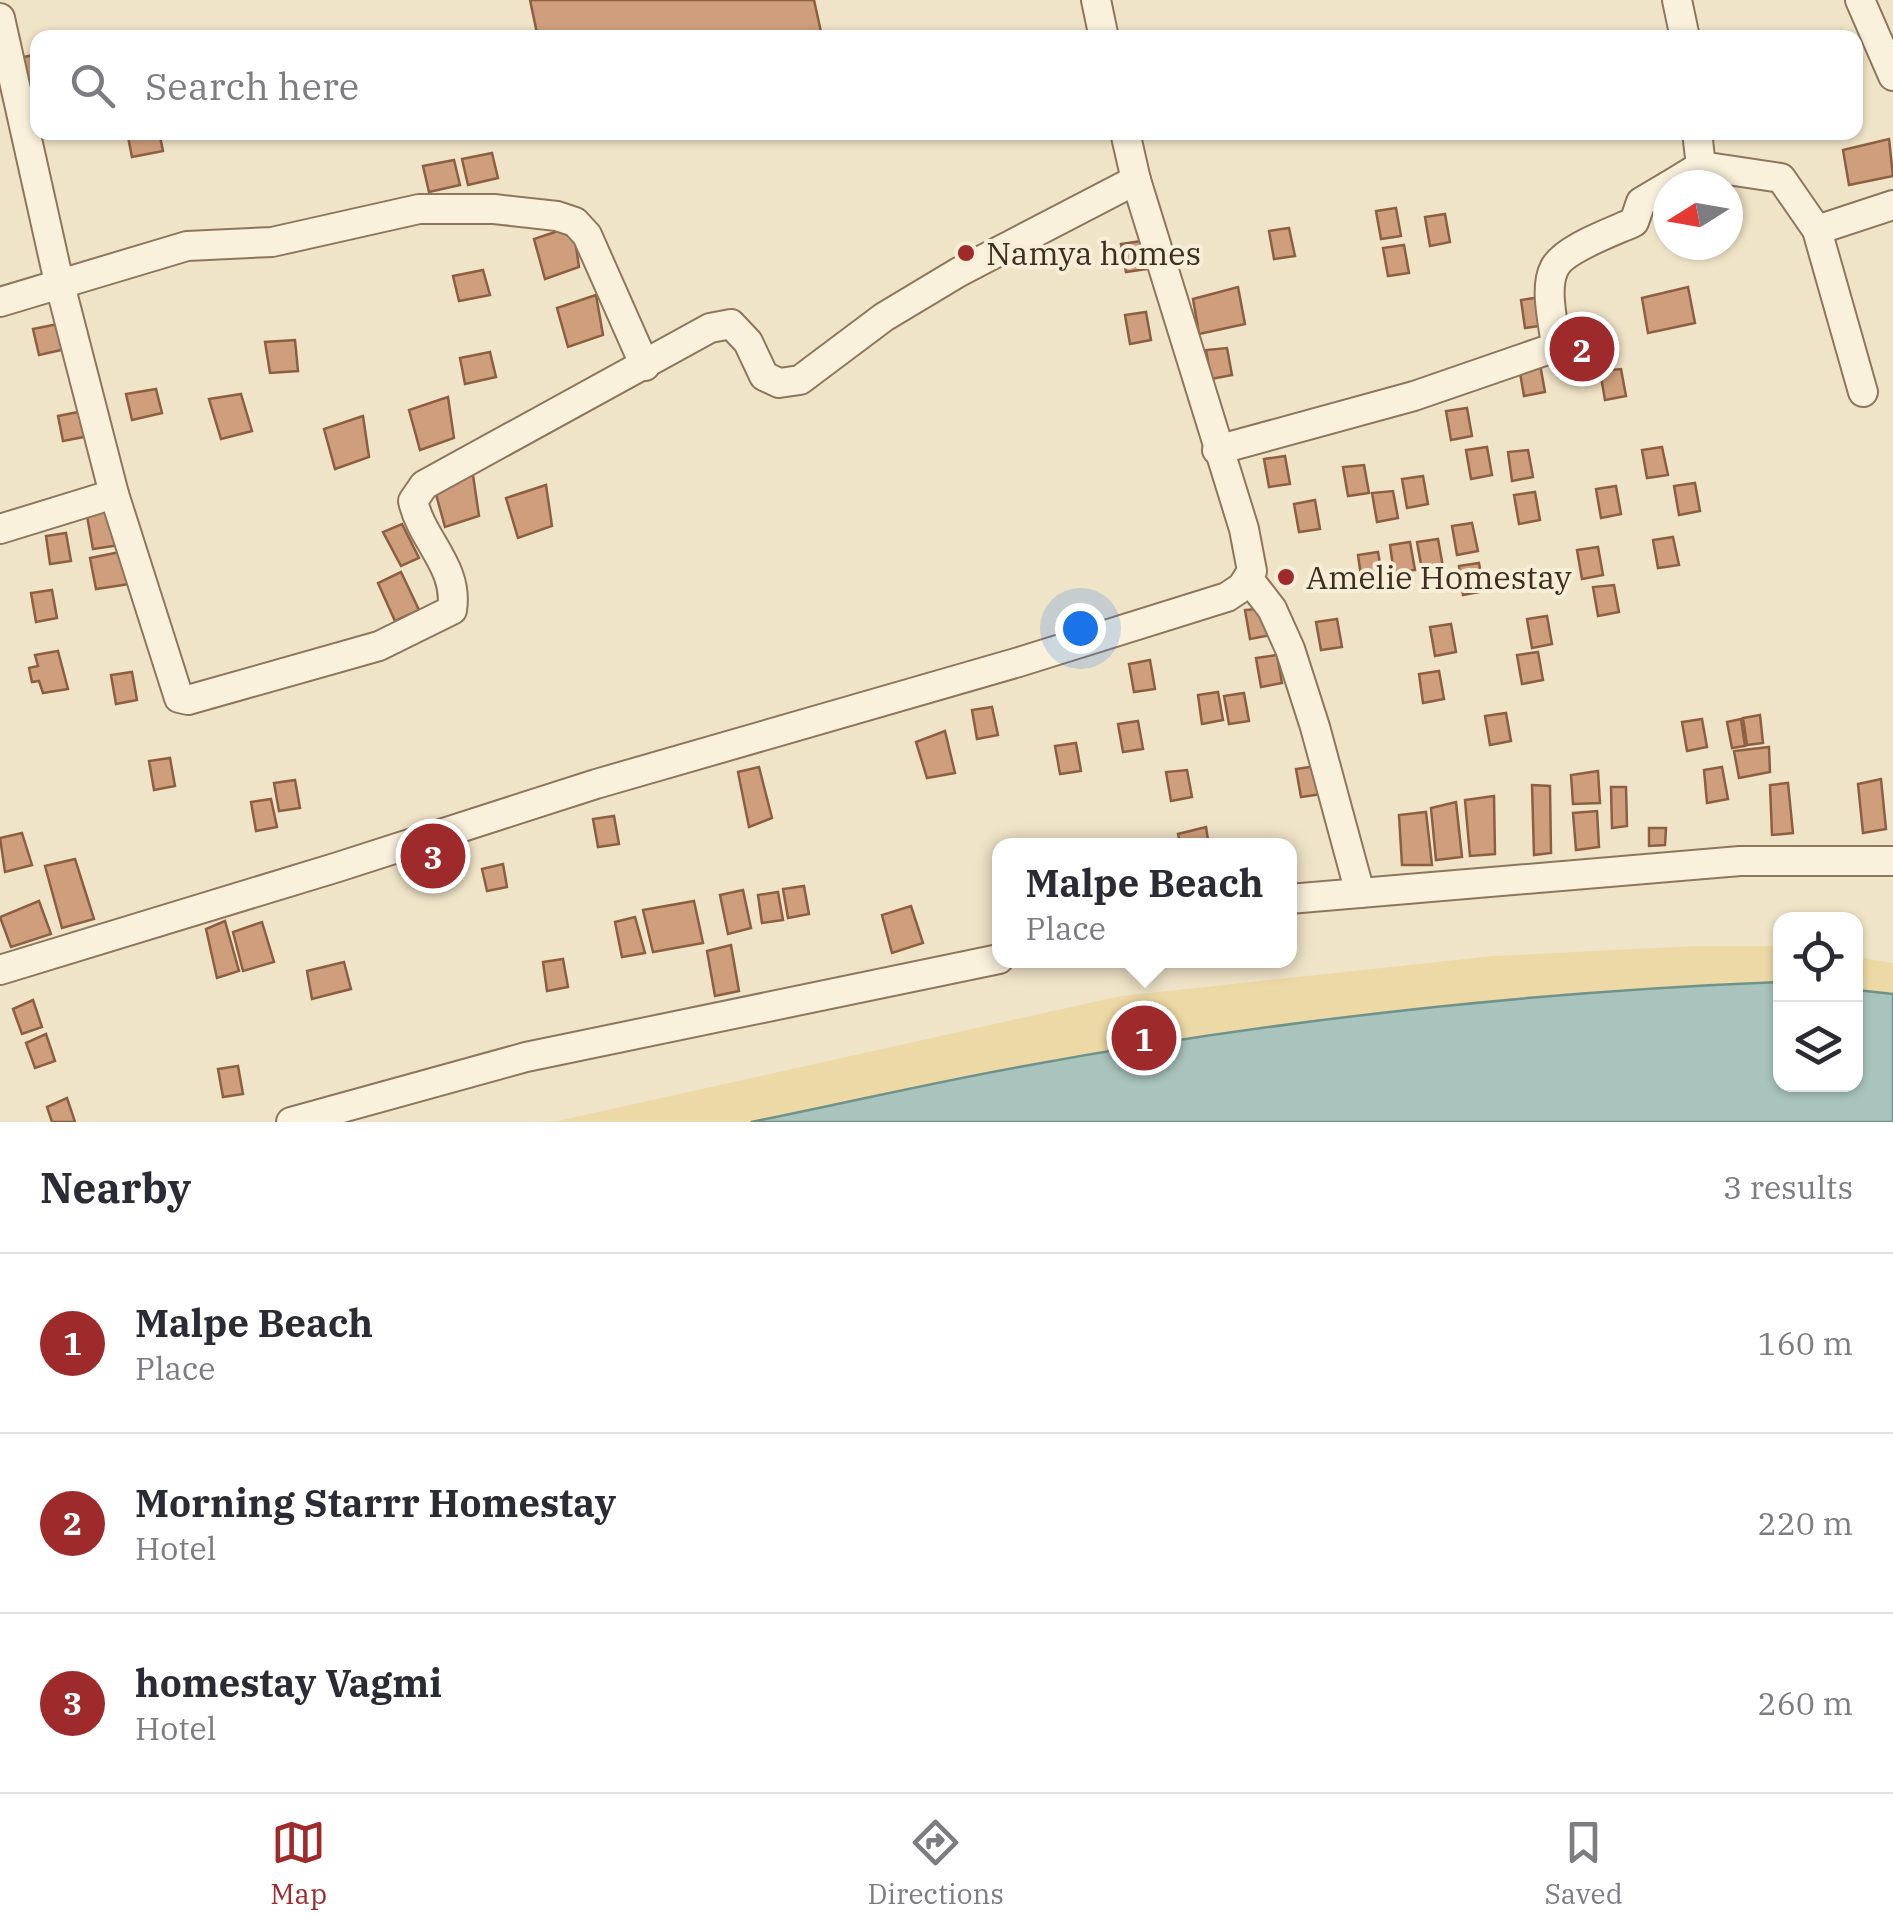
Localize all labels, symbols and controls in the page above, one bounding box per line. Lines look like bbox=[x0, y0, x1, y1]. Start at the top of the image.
search box bbox=[30, 30, 1863, 140]
icon: search bbox=[65, 58, 120, 113]
text: Search here bbox=[145, 61, 359, 110]
north arrow bbox=[1653, 170, 1743, 260]
place label: Namya homes bbox=[986, 232, 1201, 274]
marker: Namya homes bbox=[955, 242, 977, 264]
pin: 2 bbox=[1550, 312, 1614, 386]
place label: Amelie Homestay bbox=[1306, 556, 1573, 598]
marker: Amelie Homestay bbox=[1275, 566, 1297, 588]
your location bbox=[1055, 603, 1106, 654]
pin: 3 bbox=[400, 818, 466, 894]
popup bbox=[992, 838, 1297, 968]
text: Malpe Beach bbox=[1025, 858, 1264, 907]
text: Place bbox=[1025, 907, 1106, 949]
map controls bbox=[1773, 912, 1863, 1092]
button: locate bbox=[1773, 912, 1863, 1002]
pin: 1 bbox=[1112, 1000, 1176, 1076]
button: layers bbox=[1773, 1002, 1863, 1092]
text: Nearby bbox=[40, 1160, 191, 1215]
text: 3 results bbox=[1723, 1166, 1853, 1208]
text: Malpe Beach bbox=[135, 1298, 373, 1347]
text: 1 bbox=[63, 1322, 82, 1364]
text: 160 m bbox=[1757, 1322, 1853, 1364]
text: Place bbox=[135, 1347, 215, 1389]
text: Morning Starrr Homestay bbox=[135, 1478, 616, 1527]
text: 2 bbox=[63, 1502, 82, 1544]
text: 220 m bbox=[1757, 1502, 1853, 1544]
text: Hotel bbox=[135, 1527, 216, 1569]
text: homestay Vagmi bbox=[135, 1658, 442, 1707]
text: 3 bbox=[63, 1682, 82, 1724]
text: 260 m bbox=[1757, 1682, 1853, 1724]
text: Hotel bbox=[135, 1707, 216, 1749]
tab: Map bbox=[270, 1815, 327, 1912]
tab: Directions bbox=[867, 1815, 1004, 1912]
tab: Saved bbox=[1544, 1815, 1623, 1912]

